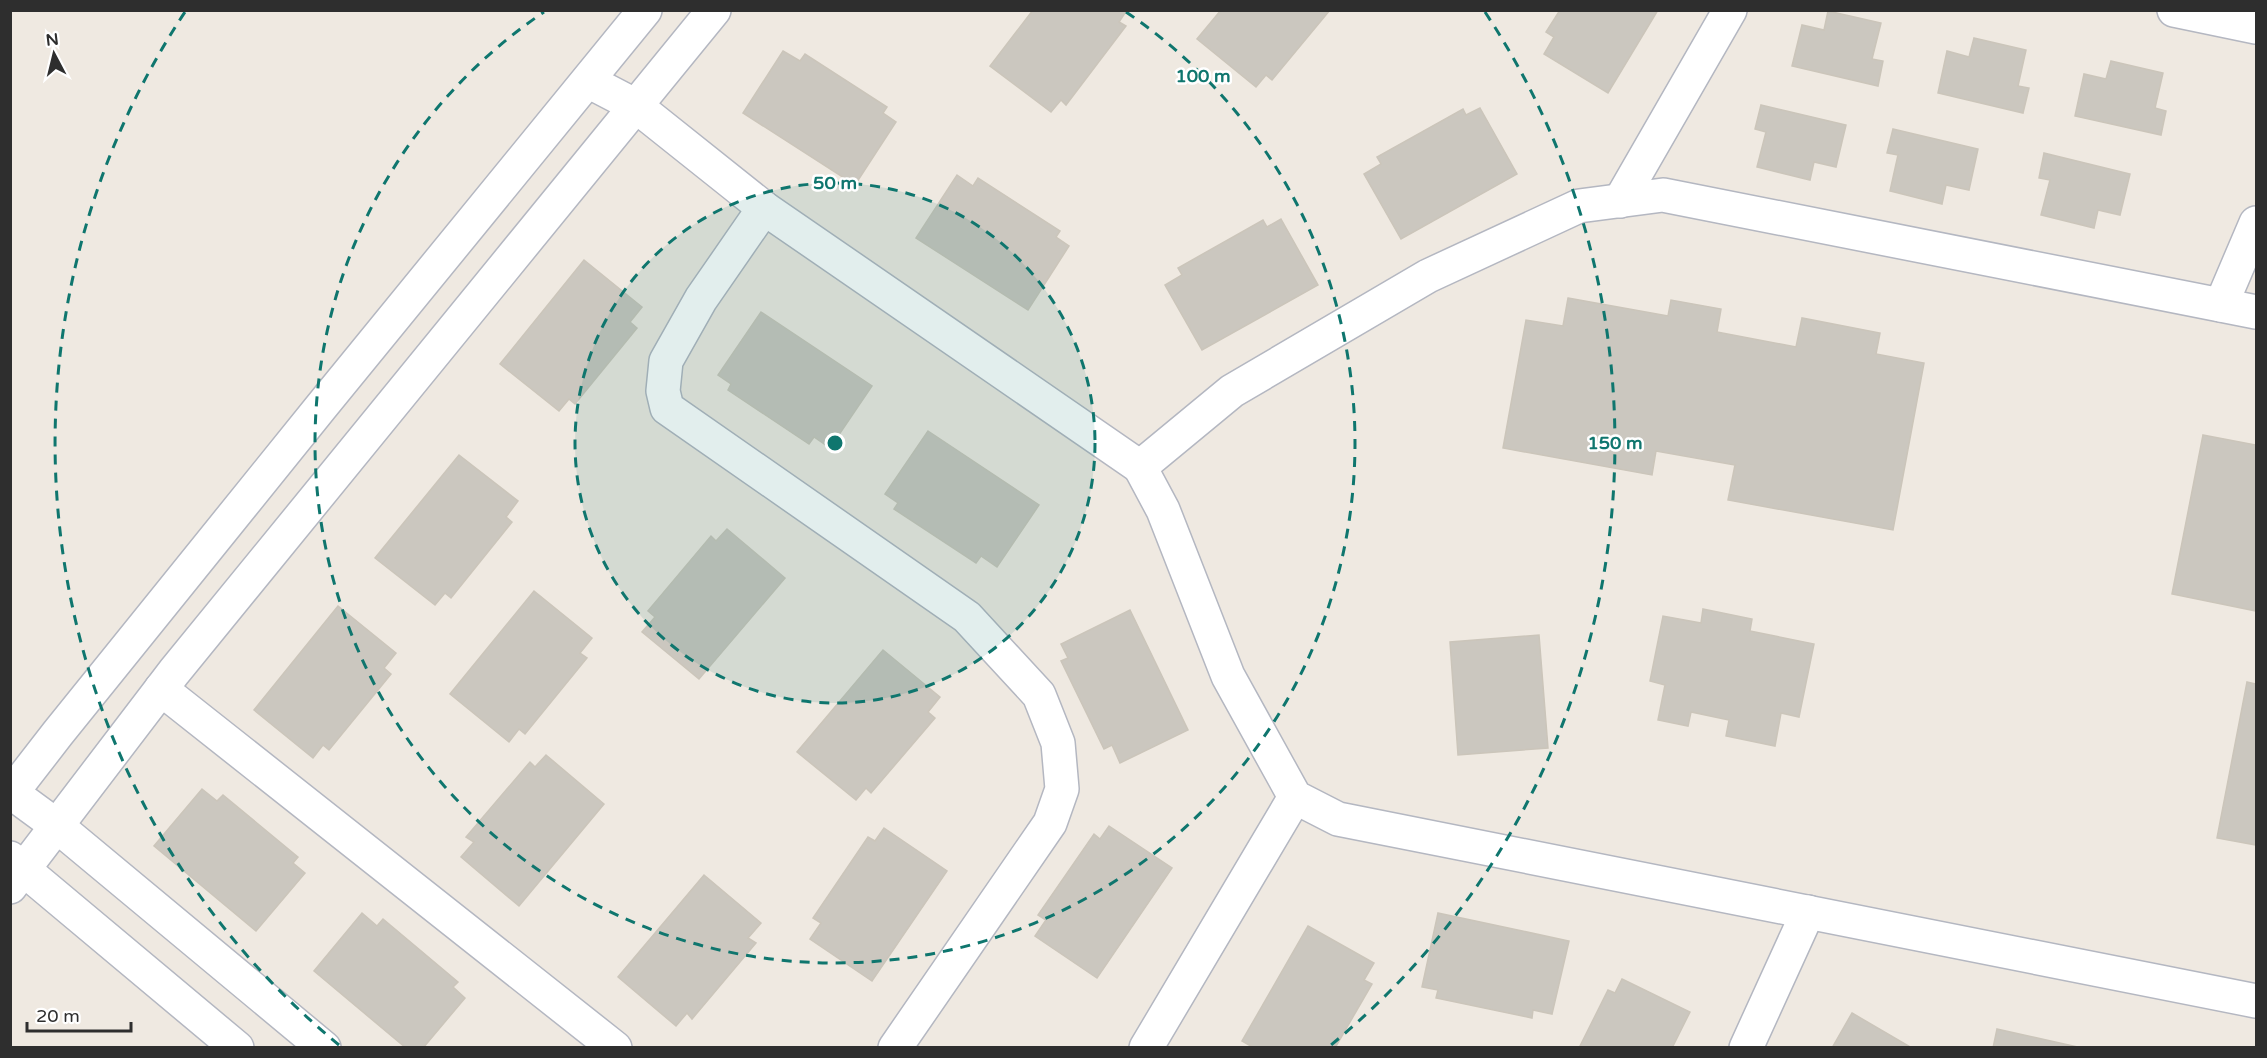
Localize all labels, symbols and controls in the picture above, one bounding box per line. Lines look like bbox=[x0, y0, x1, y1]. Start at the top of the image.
north arrow bbox=[24, 24, 84, 84]
text: N bbox=[45, 29, 60, 51]
text: 100 m bbox=[1175, 65, 1231, 87]
text: 50 m bbox=[813, 172, 857, 194]
text: 150 m bbox=[1587, 432, 1643, 454]
centre of rings bbox=[825, 433, 845, 453]
scale bar bbox=[27, 995, 130, 1033]
text: 20 m bbox=[36, 1005, 80, 1027]

